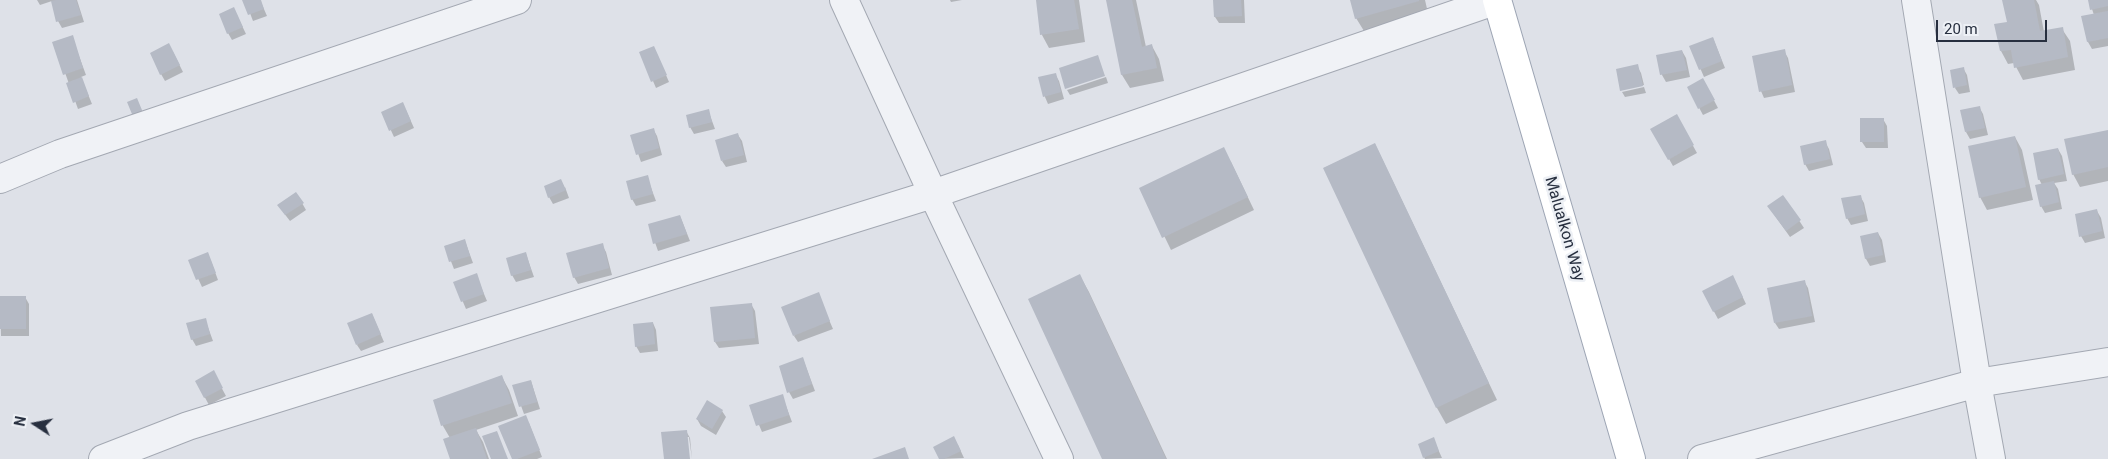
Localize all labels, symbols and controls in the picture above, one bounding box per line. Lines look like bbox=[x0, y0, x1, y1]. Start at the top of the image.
scale bar bbox=[1938, 10, 2049, 42]
text: 20 m bbox=[1944, 20, 1978, 38]
street label: Malualkon Way bbox=[1540, 174, 1588, 284]
north arrow bbox=[10, 399, 60, 449]
text: N bbox=[11, 415, 29, 428]

